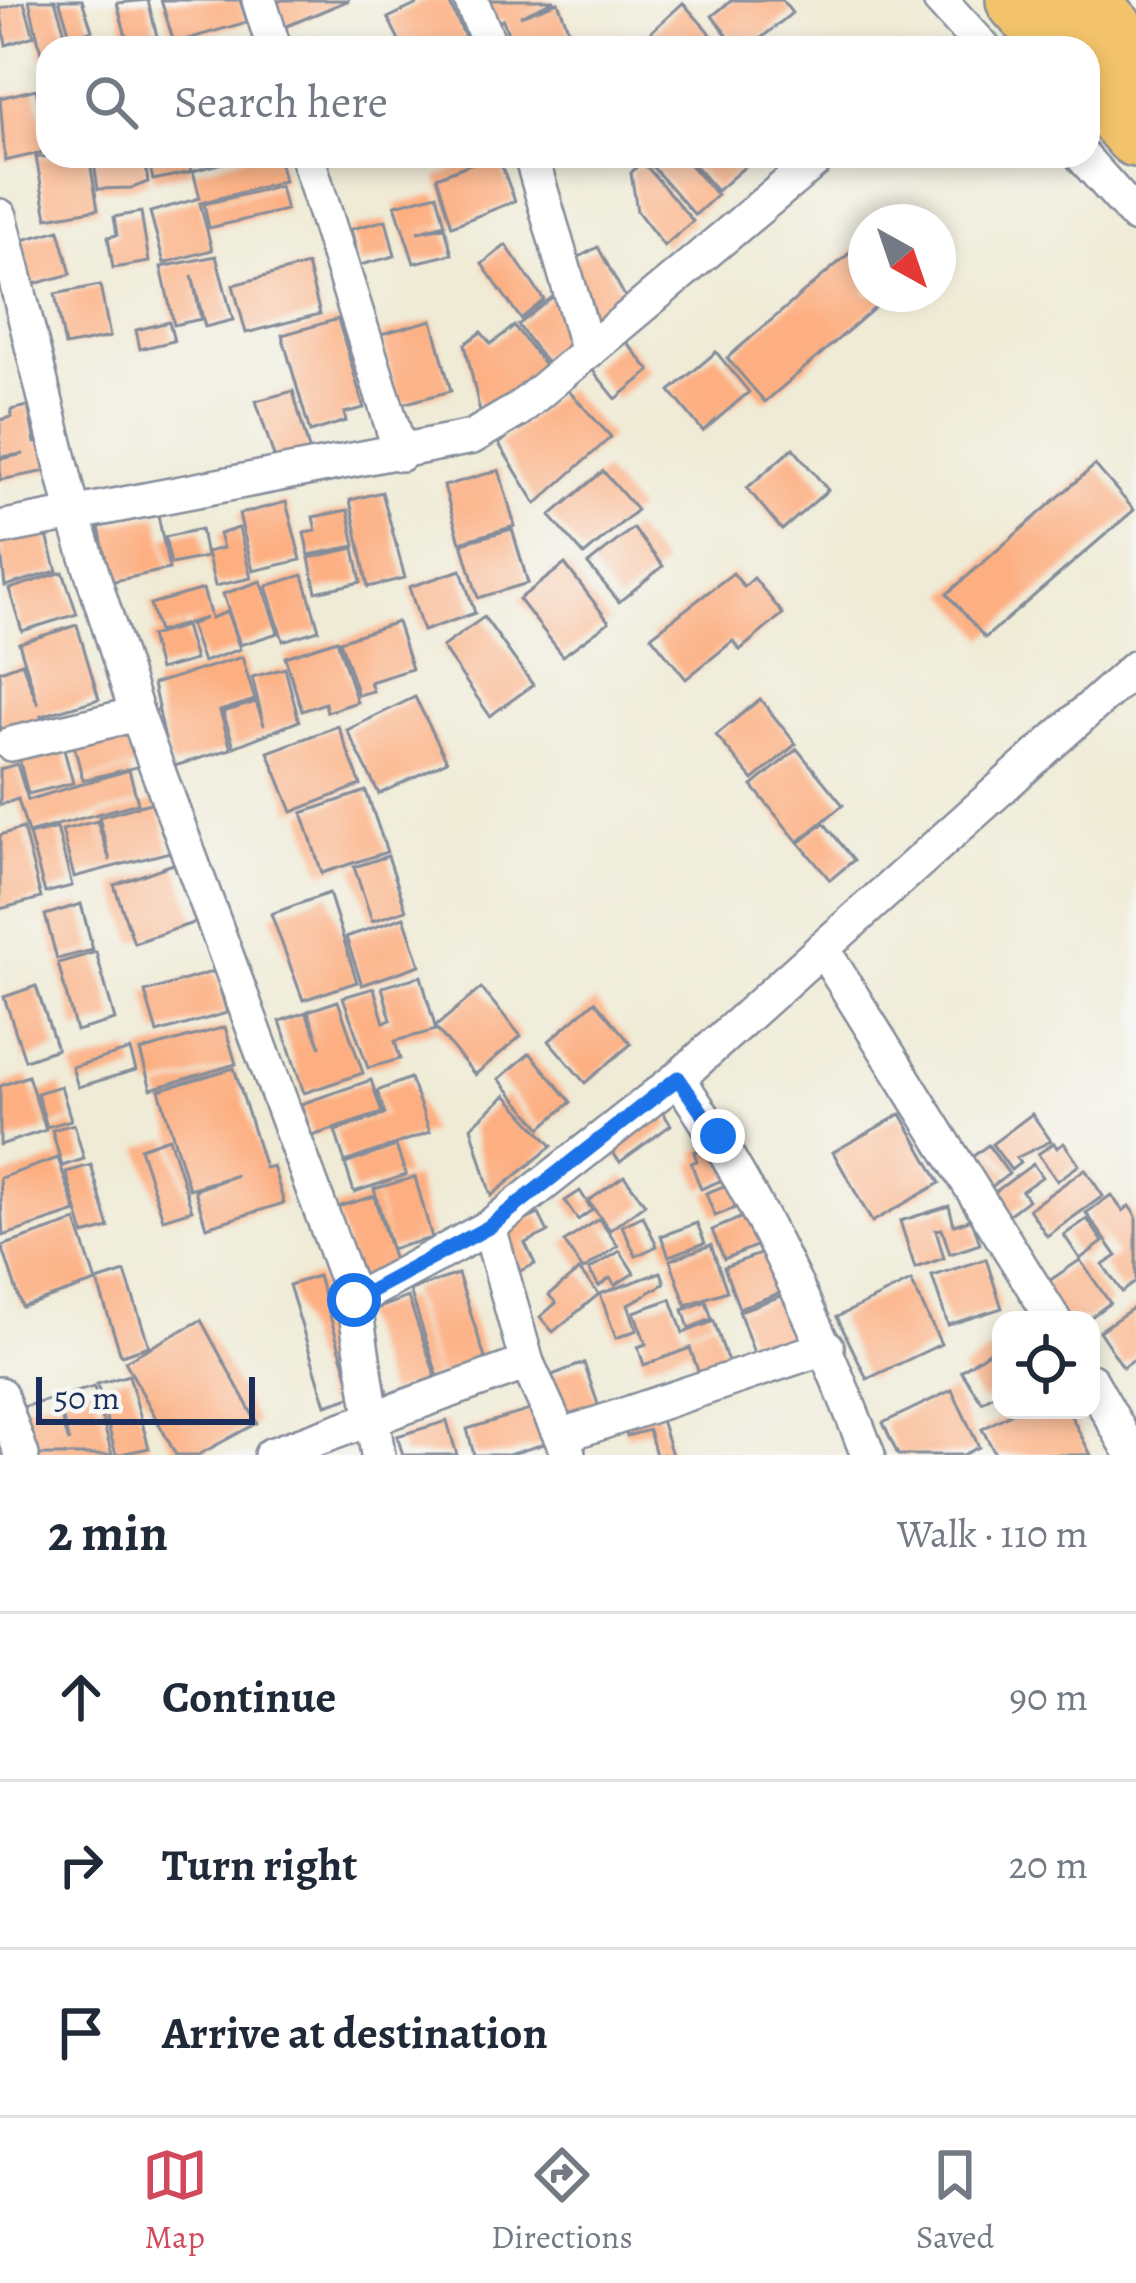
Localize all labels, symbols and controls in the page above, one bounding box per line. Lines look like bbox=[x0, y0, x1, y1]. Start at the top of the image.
search box bbox=[36, 36, 1100, 168]
icon: search bbox=[78, 69, 144, 135]
text: Search here bbox=[174, 71, 388, 133]
north arrow bbox=[848, 204, 956, 312]
route end bbox=[691, 1109, 745, 1163]
route start bbox=[327, 1273, 381, 1327]
map controls bbox=[992, 1311, 1100, 1419]
button: locate bbox=[992, 1311, 1100, 1419]
scale bar bbox=[36, 1371, 255, 1424]
text: 50 m bbox=[54, 1375, 120, 1420]
text: 2 min bbox=[48, 1498, 168, 1568]
text: Walk · 110 m bbox=[897, 1507, 1088, 1560]
icon: ahead bbox=[48, 1664, 114, 1730]
text: Continue bbox=[162, 1666, 336, 1728]
text: 90 m bbox=[1009, 1670, 1088, 1723]
icon: right bbox=[48, 1832, 114, 1898]
text: Turn right bbox=[162, 1834, 357, 1896]
text: 20 m bbox=[1009, 1838, 1088, 1891]
icon: arrive bbox=[48, 2000, 114, 2066]
text: Arrive at destination bbox=[162, 2002, 548, 2064]
tab: Map bbox=[142, 2142, 208, 2259]
tab: Directions bbox=[491, 2142, 633, 2259]
tab: Saved bbox=[916, 2142, 994, 2259]

